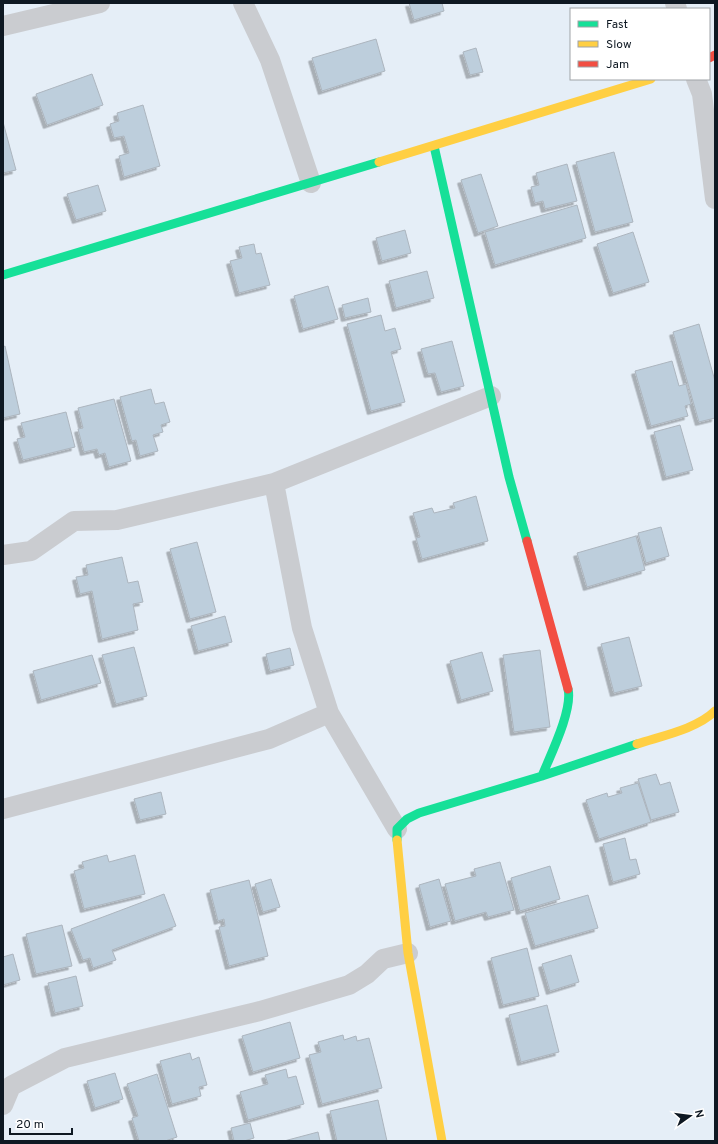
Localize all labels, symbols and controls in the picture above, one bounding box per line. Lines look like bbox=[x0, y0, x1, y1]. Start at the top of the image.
legend bbox=[570, 8, 710, 80]
text: Fast bbox=[606, 17, 628, 33]
text: Slow bbox=[606, 37, 632, 53]
text: Jam bbox=[606, 57, 629, 73]
north arrow bbox=[670, 1096, 710, 1136]
text: N bbox=[691, 1108, 706, 1119]
scale bar bbox=[10, 1110, 72, 1136]
text: 20 m bbox=[16, 1117, 44, 1133]

